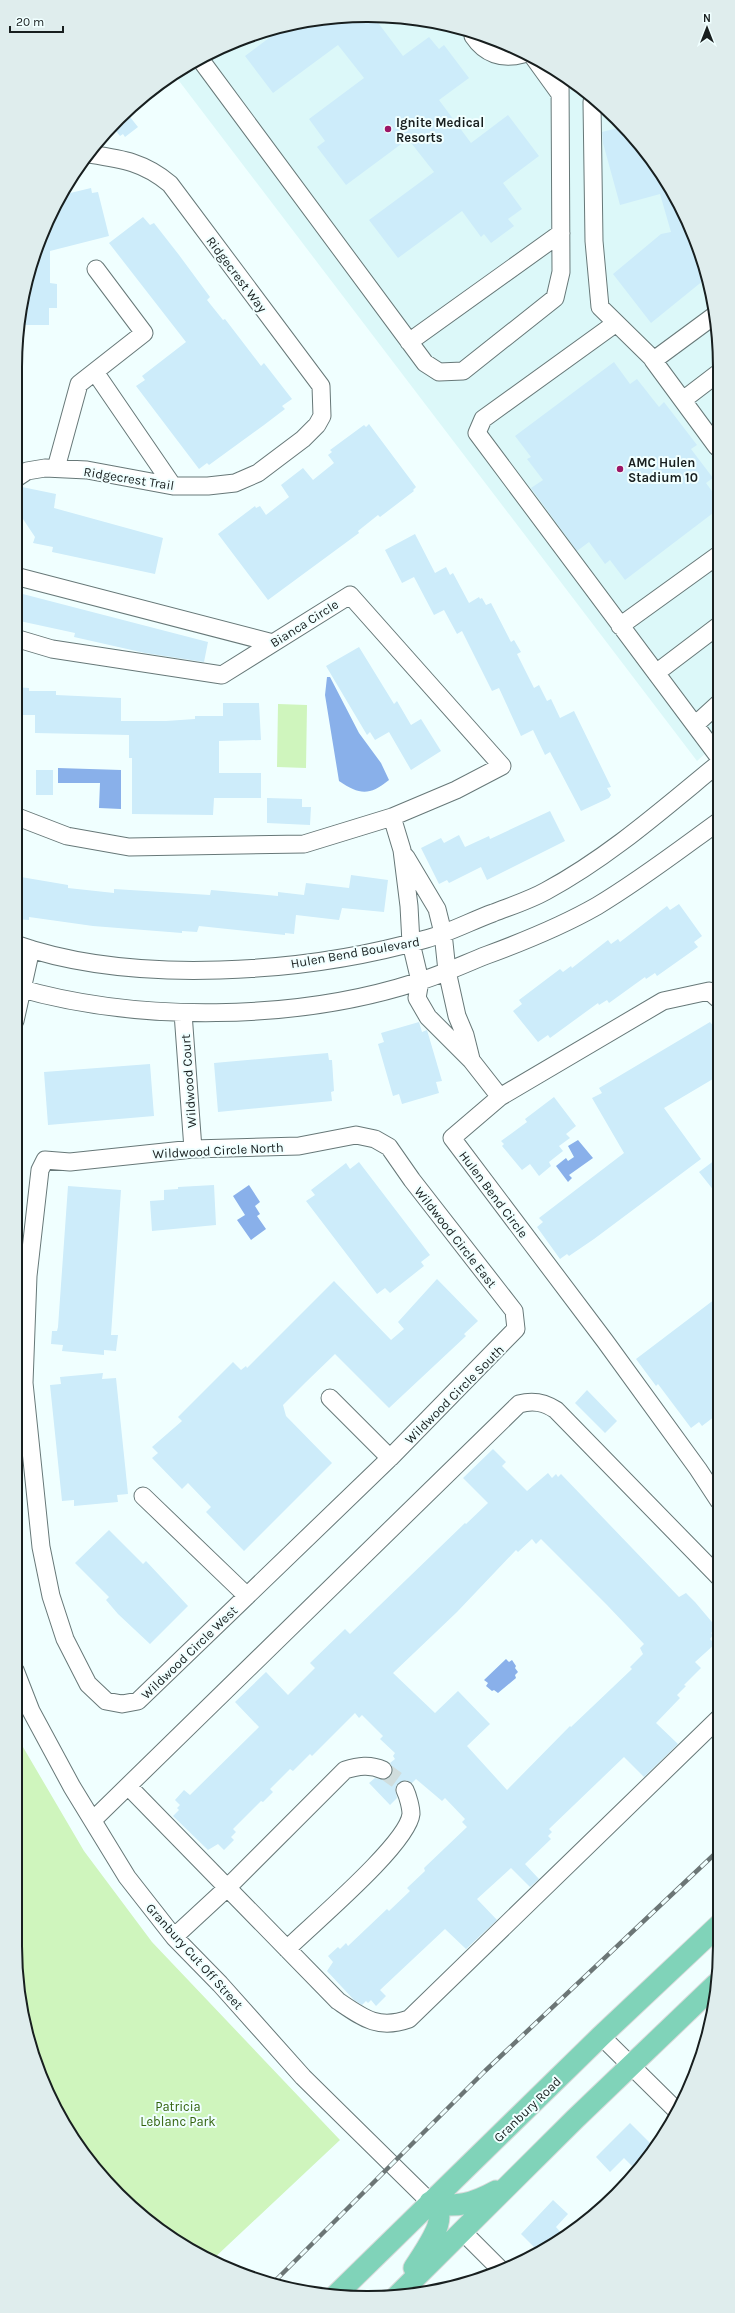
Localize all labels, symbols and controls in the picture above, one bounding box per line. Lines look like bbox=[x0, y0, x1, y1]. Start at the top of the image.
scale bar bbox=[10, 8, 63, 34]
north arrow bbox=[687, 8, 727, 48]
text: N bbox=[703, 12, 711, 25]
text: 20 m bbox=[16, 15, 44, 29]
place label: Ignite Medical Resorts bbox=[396, 115, 484, 145]
marker: Ignite Medical Resorts bbox=[383, 124, 393, 134]
street label: Ridgecrest Way bbox=[203, 234, 270, 315]
place label: AMC Hulen Stadium 10 bbox=[628, 455, 698, 485]
street label: Ridgecrest Trail bbox=[83, 464, 175, 493]
marker: AMC Hulen Stadium 10 bbox=[615, 464, 625, 474]
street label: Bianca Circle bbox=[267, 596, 341, 650]
street label: Hulen Bend Boulevard bbox=[289, 934, 421, 971]
street label: Wildwood Court bbox=[178, 1034, 199, 1128]
street label: Wildwood Circle North bbox=[152, 1140, 284, 1161]
street label: Hulen Bend Circle bbox=[456, 1148, 531, 1241]
street label: Wildwood Circle East bbox=[411, 1184, 500, 1291]
street label: Wildwood Circle South bbox=[402, 1342, 507, 1447]
street label: Wildwood Circle West bbox=[138, 1603, 240, 1702]
street label: Granbury Cut Off Street bbox=[143, 1900, 246, 2012]
street label: Granbury Road bbox=[491, 2074, 564, 2145]
park label: Patricia Leblanc Park bbox=[140, 2099, 216, 2129]

